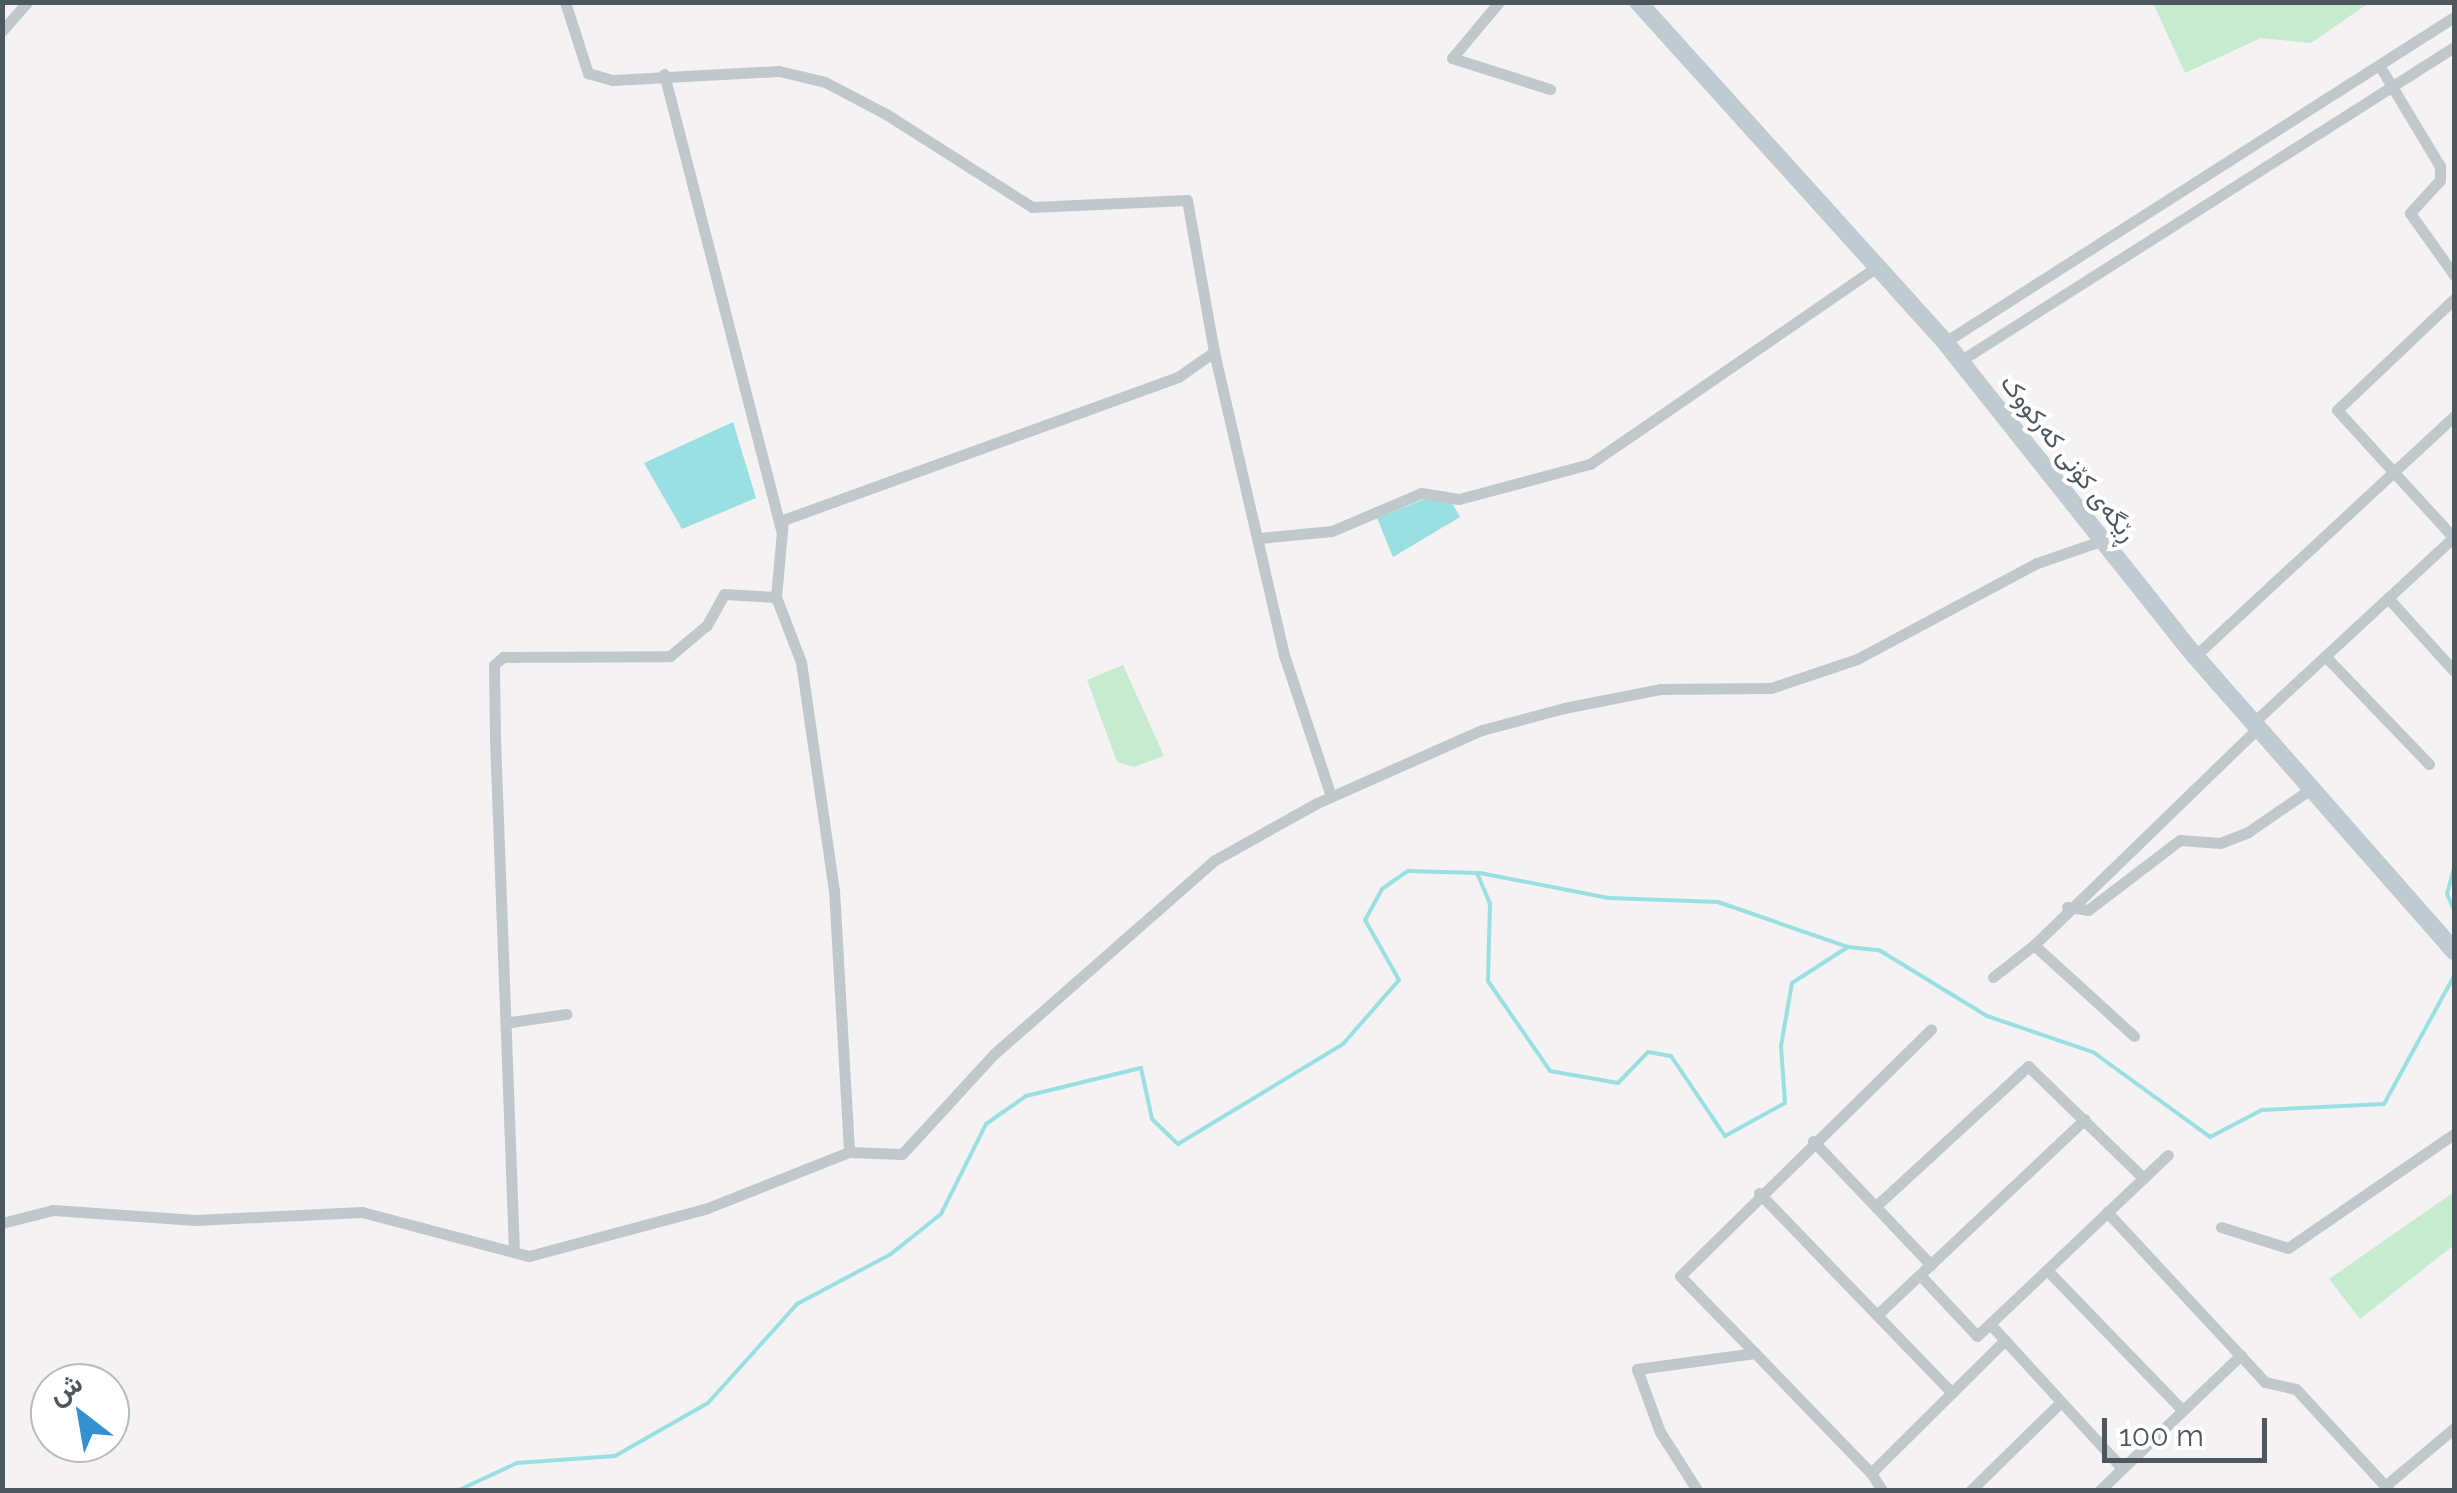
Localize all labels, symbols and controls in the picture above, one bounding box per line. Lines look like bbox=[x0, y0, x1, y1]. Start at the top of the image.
street label: ڕێگەی کۆنی کەرکووک bbox=[1995, 369, 2143, 547]
north arrow bbox=[30, 1363, 130, 1463]
text: ش bbox=[42, 1366, 88, 1411]
scale bar bbox=[2107, 1398, 2272, 1460]
text: 100 m bbox=[2119, 1418, 2204, 1453]

